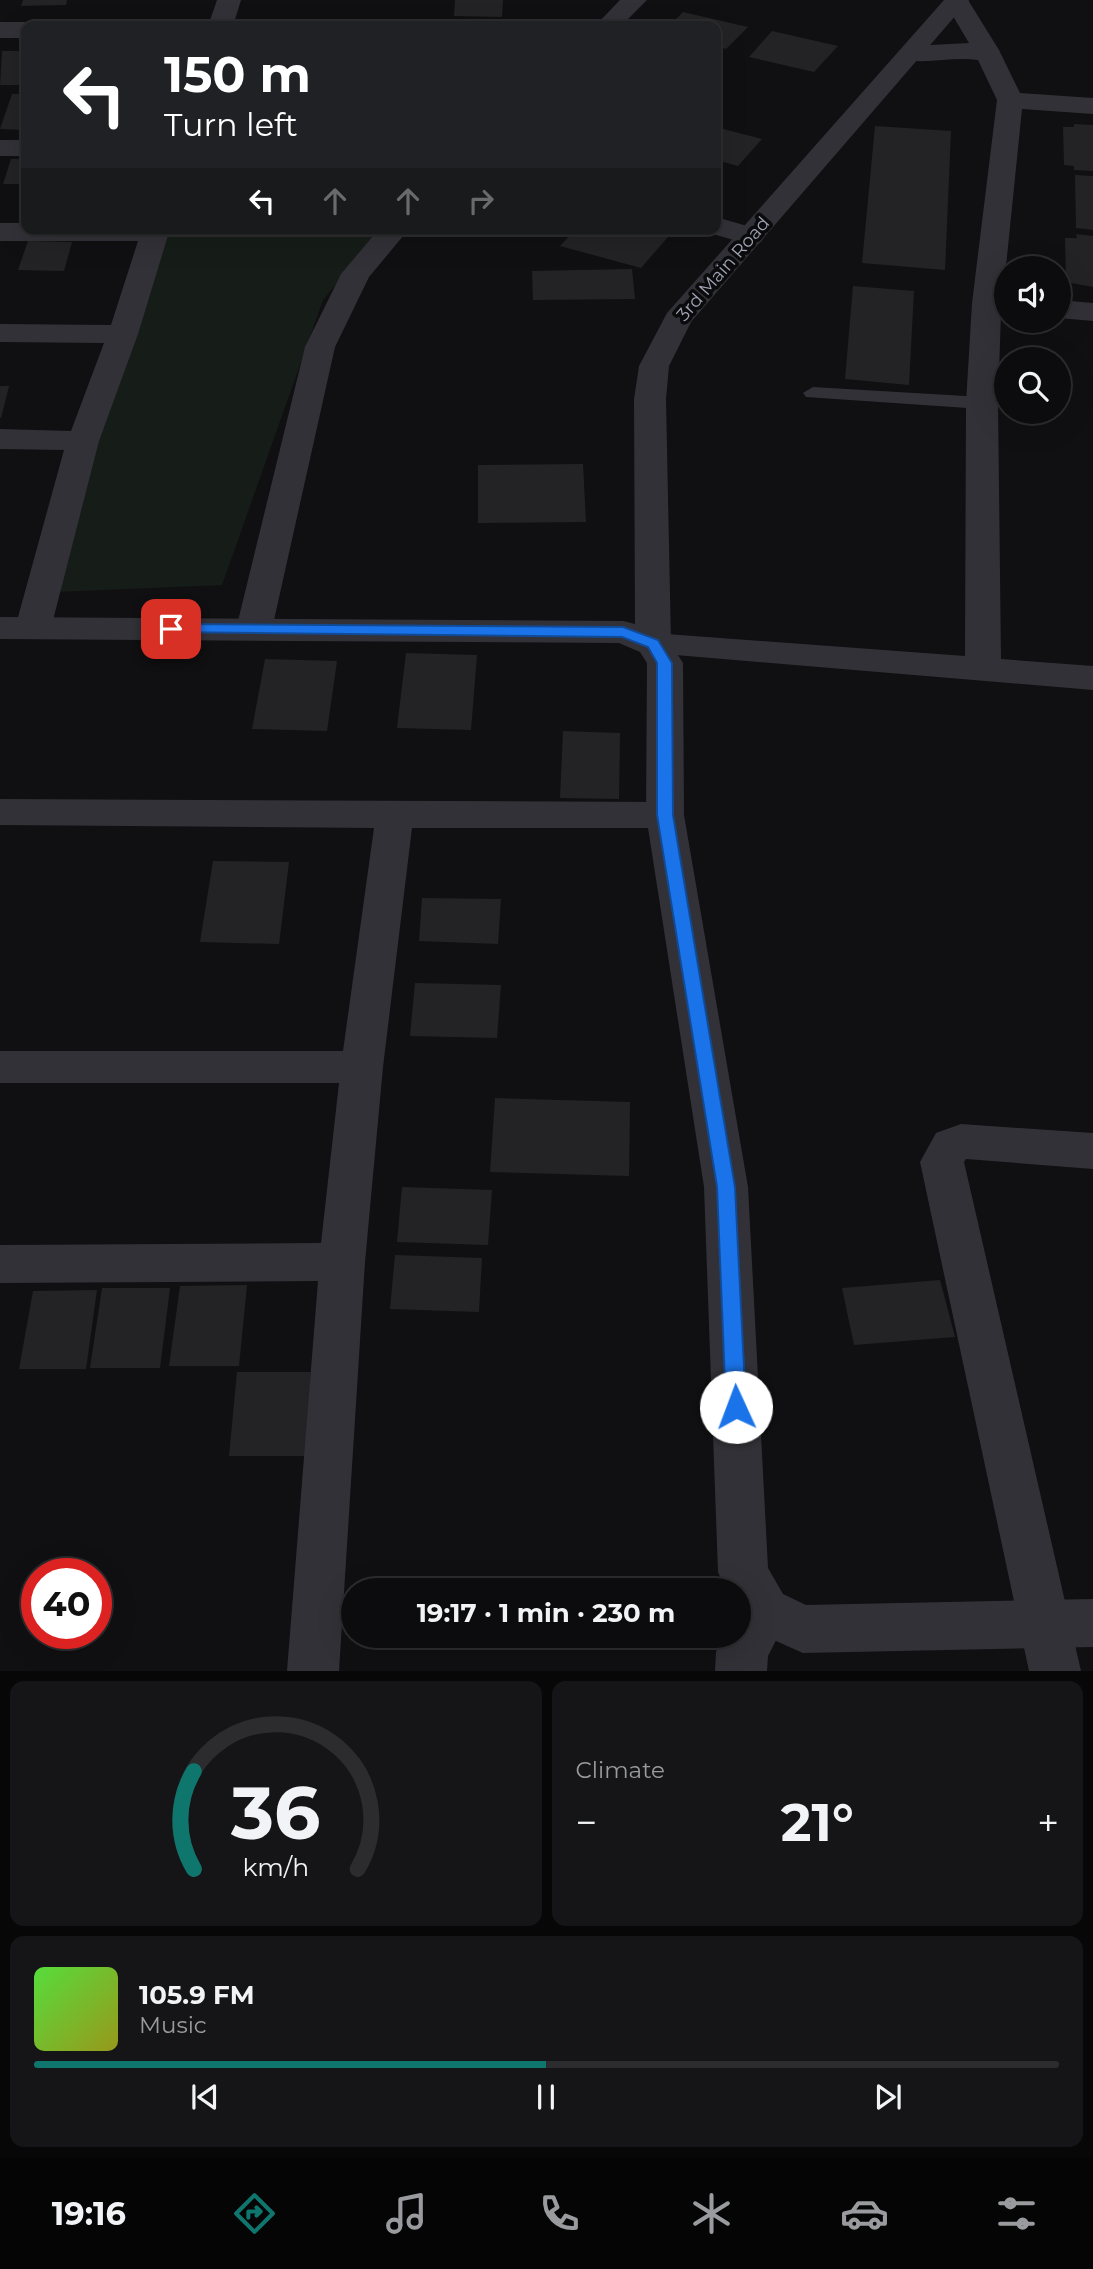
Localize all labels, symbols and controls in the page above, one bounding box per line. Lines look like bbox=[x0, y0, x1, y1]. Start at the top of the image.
text: 150 m bbox=[164, 45, 311, 104]
icon: left bbox=[49, 49, 140, 140]
text: Turn left bbox=[164, 105, 298, 144]
icon: left bbox=[243, 182, 281, 220]
icon: ahead bbox=[316, 182, 354, 220]
icon: ahead bbox=[389, 182, 427, 220]
icon: right bbox=[462, 182, 500, 220]
street label: 3rd Main Road bbox=[672, 212, 774, 326]
map controls bbox=[994, 256, 1071, 424]
button: sound bbox=[994, 256, 1071, 333]
button: search bbox=[994, 347, 1071, 424]
pin bbox=[141, 599, 201, 659]
icon: arrive bbox=[152, 610, 190, 648]
position arrow bbox=[699, 1370, 773, 1444]
speed limit sign: 40 bbox=[21, 1558, 112, 1649]
text: 19:17 · 1 min · 230 m bbox=[417, 1597, 675, 1629]
text: Climate bbox=[576, 1756, 665, 1784]
text: 36 bbox=[230, 1770, 320, 1858]
text: 21° bbox=[781, 1791, 854, 1854]
text: − bbox=[576, 1799, 597, 1846]
text: + bbox=[1037, 1799, 1059, 1846]
text: km/h bbox=[242, 1852, 309, 1882]
text: 105.9 FM bbox=[139, 1979, 255, 2011]
text: Music bbox=[139, 2011, 207, 2039]
icon: previous bbox=[186, 2078, 224, 2116]
icon: pause bbox=[527, 2078, 565, 2116]
icon: next bbox=[869, 2078, 907, 2116]
icon: directions bbox=[230, 2189, 279, 2238]
icon: music bbox=[382, 2189, 431, 2238]
icon: phone bbox=[535, 2189, 584, 2238]
icon: climate bbox=[687, 2189, 736, 2238]
icon: car bbox=[840, 2189, 889, 2238]
icon: filters bbox=[992, 2189, 1041, 2238]
text: 19:16 bbox=[52, 2194, 126, 2233]

